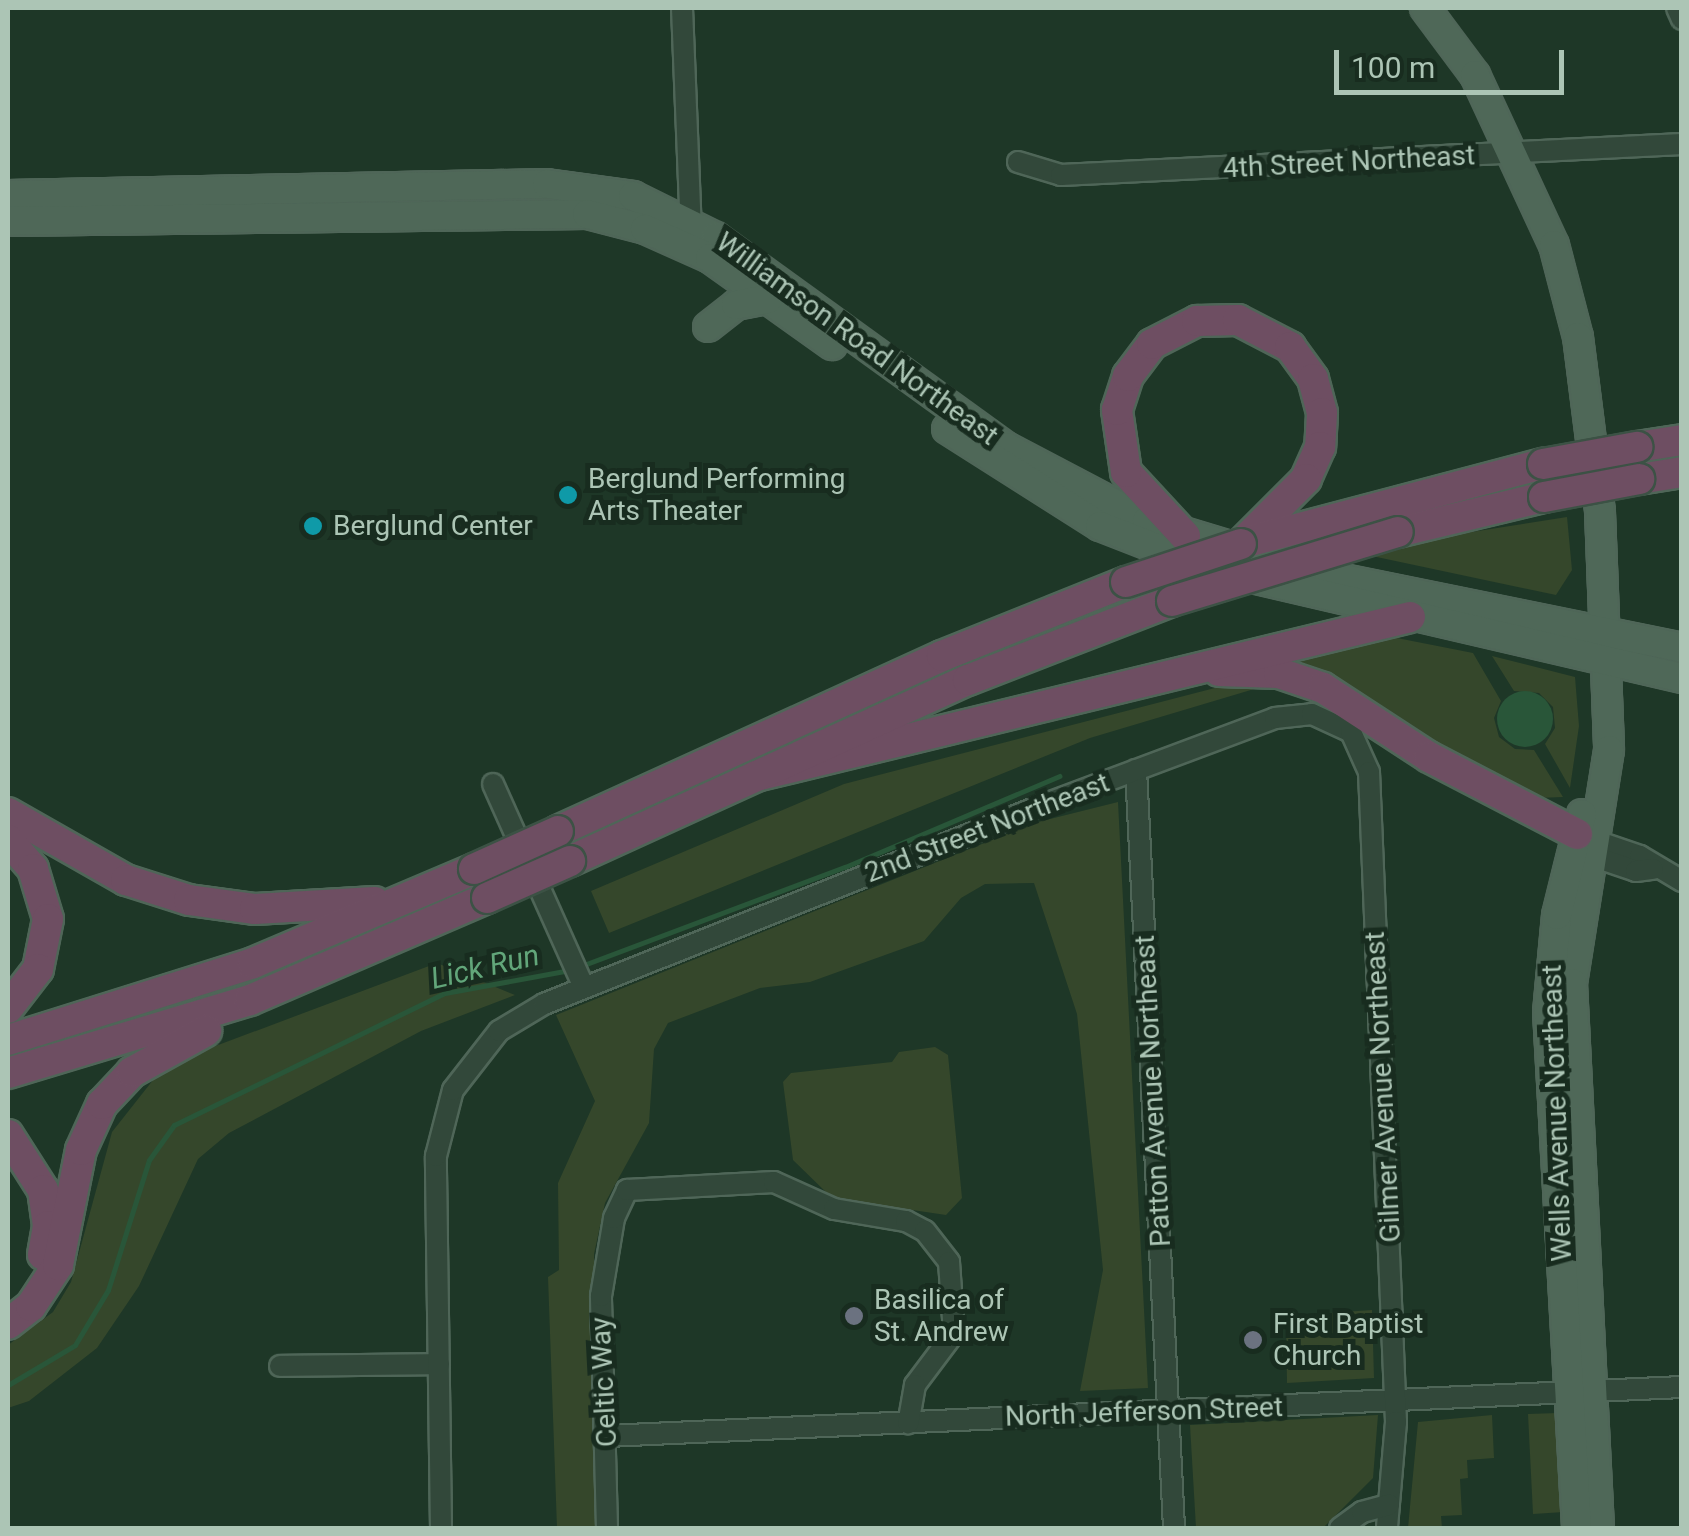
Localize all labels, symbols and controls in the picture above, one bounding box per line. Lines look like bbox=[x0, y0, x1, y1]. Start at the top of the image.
scale bar bbox=[1339, 30, 1569, 92]
text: 100 m bbox=[1351, 50, 1435, 85]
street label: 4th Street Northeast bbox=[1222, 139, 1476, 185]
street label: Williamson Road Northeast bbox=[709, 225, 1005, 453]
place label: Berglund Performing Arts Theater bbox=[588, 462, 845, 528]
marker: Berglund Performing Arts Theater bbox=[557, 484, 579, 506]
place label: Berglund Center bbox=[333, 509, 533, 543]
marker: Berglund Center bbox=[302, 515, 324, 537]
street label: 2nd Street Northeast bbox=[860, 766, 1114, 890]
street label: Gilmer Avenue Northeast bbox=[1358, 931, 1408, 1243]
street label: Patton Avenue Northeast bbox=[1128, 934, 1178, 1248]
water label: Lick Run bbox=[427, 937, 543, 997]
street label: Wells Avenue Northeast bbox=[1535, 964, 1579, 1262]
place label: Basilica of St. Andrew bbox=[874, 1283, 1009, 1349]
marker: Basilica of St. Andrew bbox=[843, 1305, 865, 1327]
place label: First Baptist Church bbox=[1273, 1307, 1423, 1373]
street label: Celtic Way bbox=[584, 1316, 624, 1448]
marker: First Baptist Church bbox=[1242, 1329, 1264, 1351]
street label: North Jefferson Street bbox=[1004, 1390, 1284, 1434]

